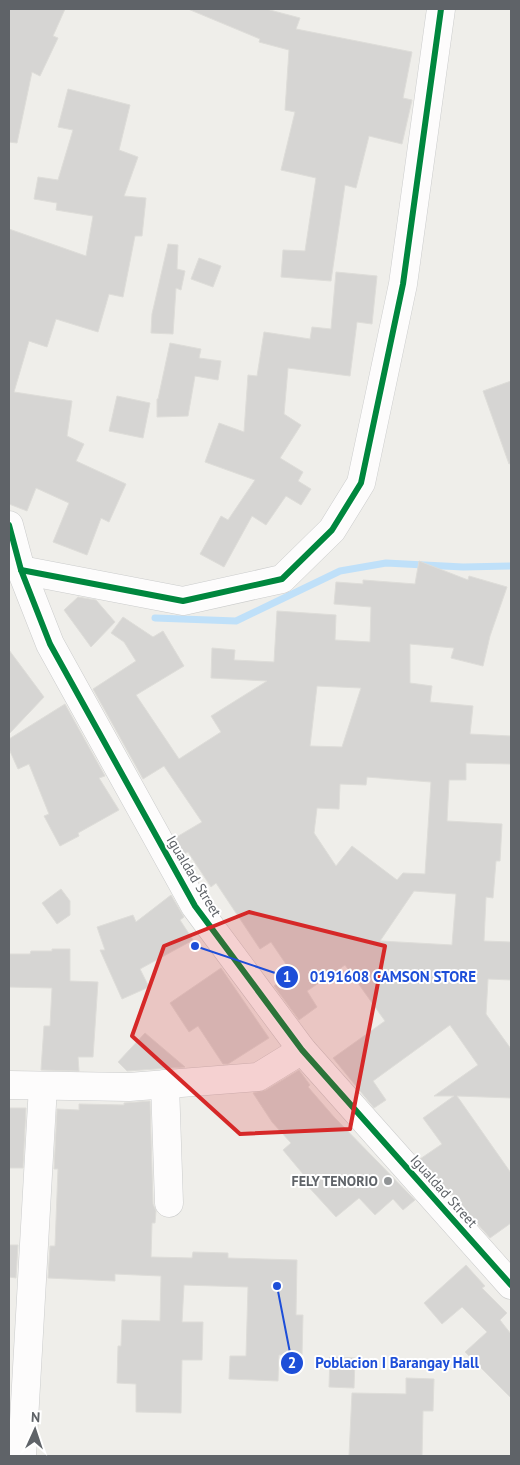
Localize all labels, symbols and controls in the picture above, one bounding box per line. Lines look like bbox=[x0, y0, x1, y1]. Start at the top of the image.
street label: Igualdad Street bbox=[163, 832, 225, 920]
callout: 0191608 CAMSON STORE bbox=[275, 962, 486, 992]
text: 1 bbox=[283, 967, 291, 986]
text: 0191608 CAMSON STORE bbox=[310, 967, 476, 986]
street label: Igualdad Street bbox=[407, 1151, 482, 1231]
place label: FELY TENORIO bbox=[292, 1172, 378, 1190]
marker: FELY TENORIO bbox=[382, 1175, 394, 1187]
callout: Poblacion I Barangay Hall bbox=[279, 1348, 489, 1378]
text: 2 bbox=[288, 1353, 296, 1372]
text: Poblacion I Barangay Hall bbox=[315, 1353, 479, 1372]
north arrow bbox=[10, 1405, 60, 1455]
text: N bbox=[31, 1408, 41, 1426]

